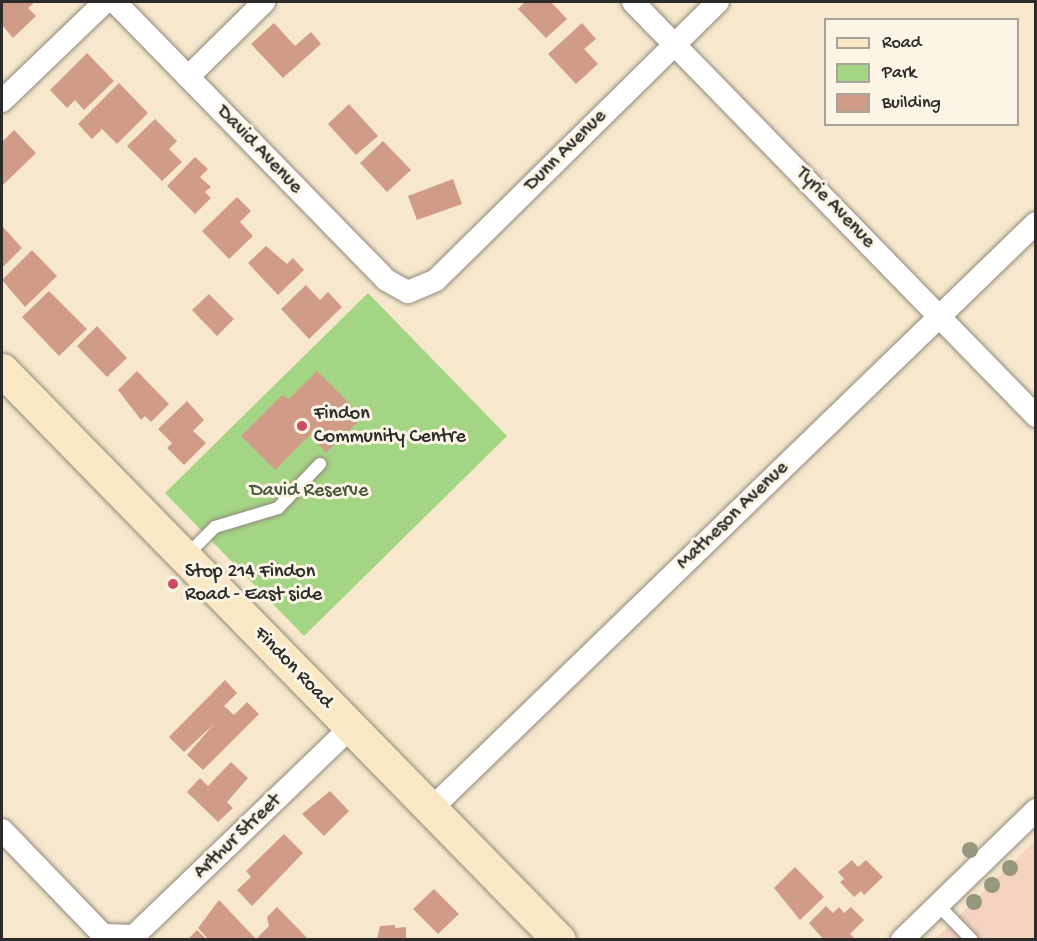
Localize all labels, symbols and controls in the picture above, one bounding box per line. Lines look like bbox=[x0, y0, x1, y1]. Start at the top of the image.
legend bbox=[824, 18, 1019, 126]
text: Road bbox=[882, 33, 921, 54]
text: Park bbox=[882, 63, 916, 84]
text: Building bbox=[882, 93, 941, 114]
street label: David Avenue bbox=[211, 101, 307, 199]
street label: Dunn Avenue bbox=[520, 105, 612, 197]
street label: Tyrie Avenue bbox=[790, 162, 880, 254]
place label: Findon Community Centre bbox=[314, 402, 466, 449]
marker: Findon Community Centre bbox=[295, 419, 309, 433]
street label: Matheson Avenue bbox=[672, 457, 794, 575]
park label: David Reserve bbox=[250, 479, 368, 503]
place label: Stop 214 Findon Road - East side bbox=[185, 560, 322, 607]
marker: Stop 214 Findon Road - East side bbox=[166, 577, 180, 591]
street label: Findon Road bbox=[248, 622, 338, 714]
street label: Arthur Street bbox=[189, 789, 287, 885]

